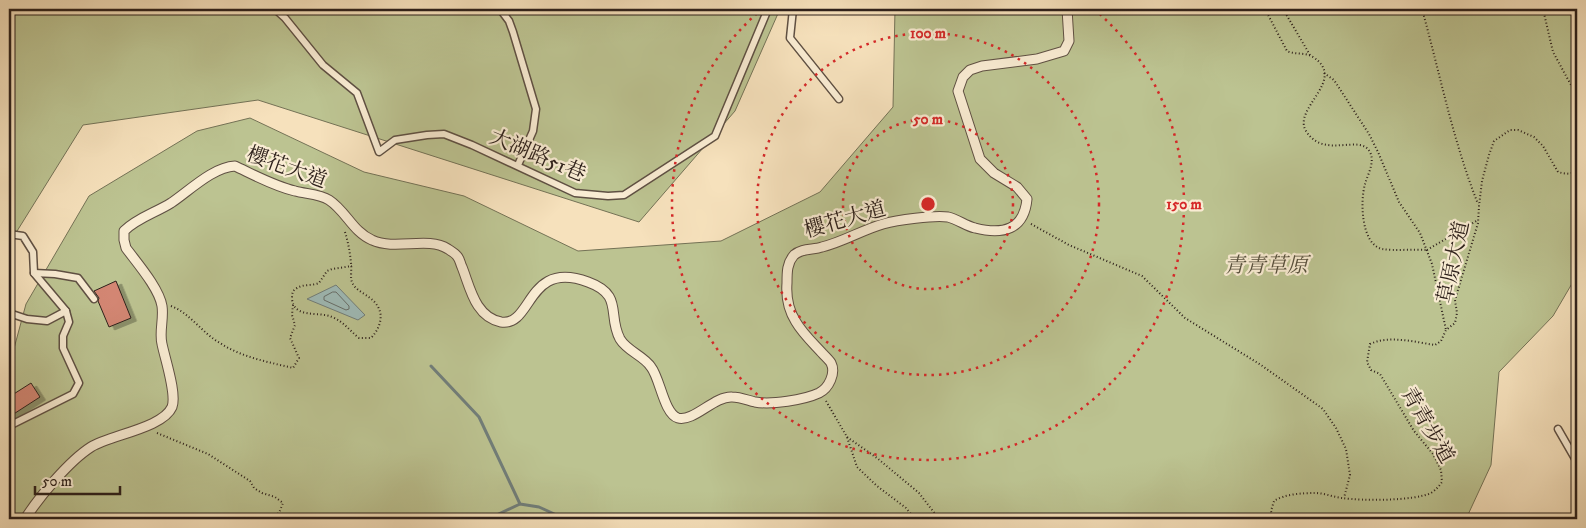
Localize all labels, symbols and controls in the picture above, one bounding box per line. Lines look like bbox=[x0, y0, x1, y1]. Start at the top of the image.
text: 100 m bbox=[910, 24, 947, 43]
text: 50 m bbox=[912, 110, 944, 129]
street label: 大湖路51巷 bbox=[486, 124, 590, 188]
street label: 櫻花大道 bbox=[243, 141, 331, 195]
centre of rings bbox=[919, 195, 937, 213]
text: 150 m bbox=[1166, 195, 1202, 214]
street label: 櫻花大道 bbox=[801, 196, 889, 244]
street label: 草原大道 bbox=[1433, 218, 1475, 306]
park label: 青青草原 bbox=[1224, 253, 1312, 279]
street label: 青青步道 bbox=[1395, 383, 1459, 468]
scale bar bbox=[35, 463, 120, 495]
text: 50 m bbox=[42, 472, 72, 491]

